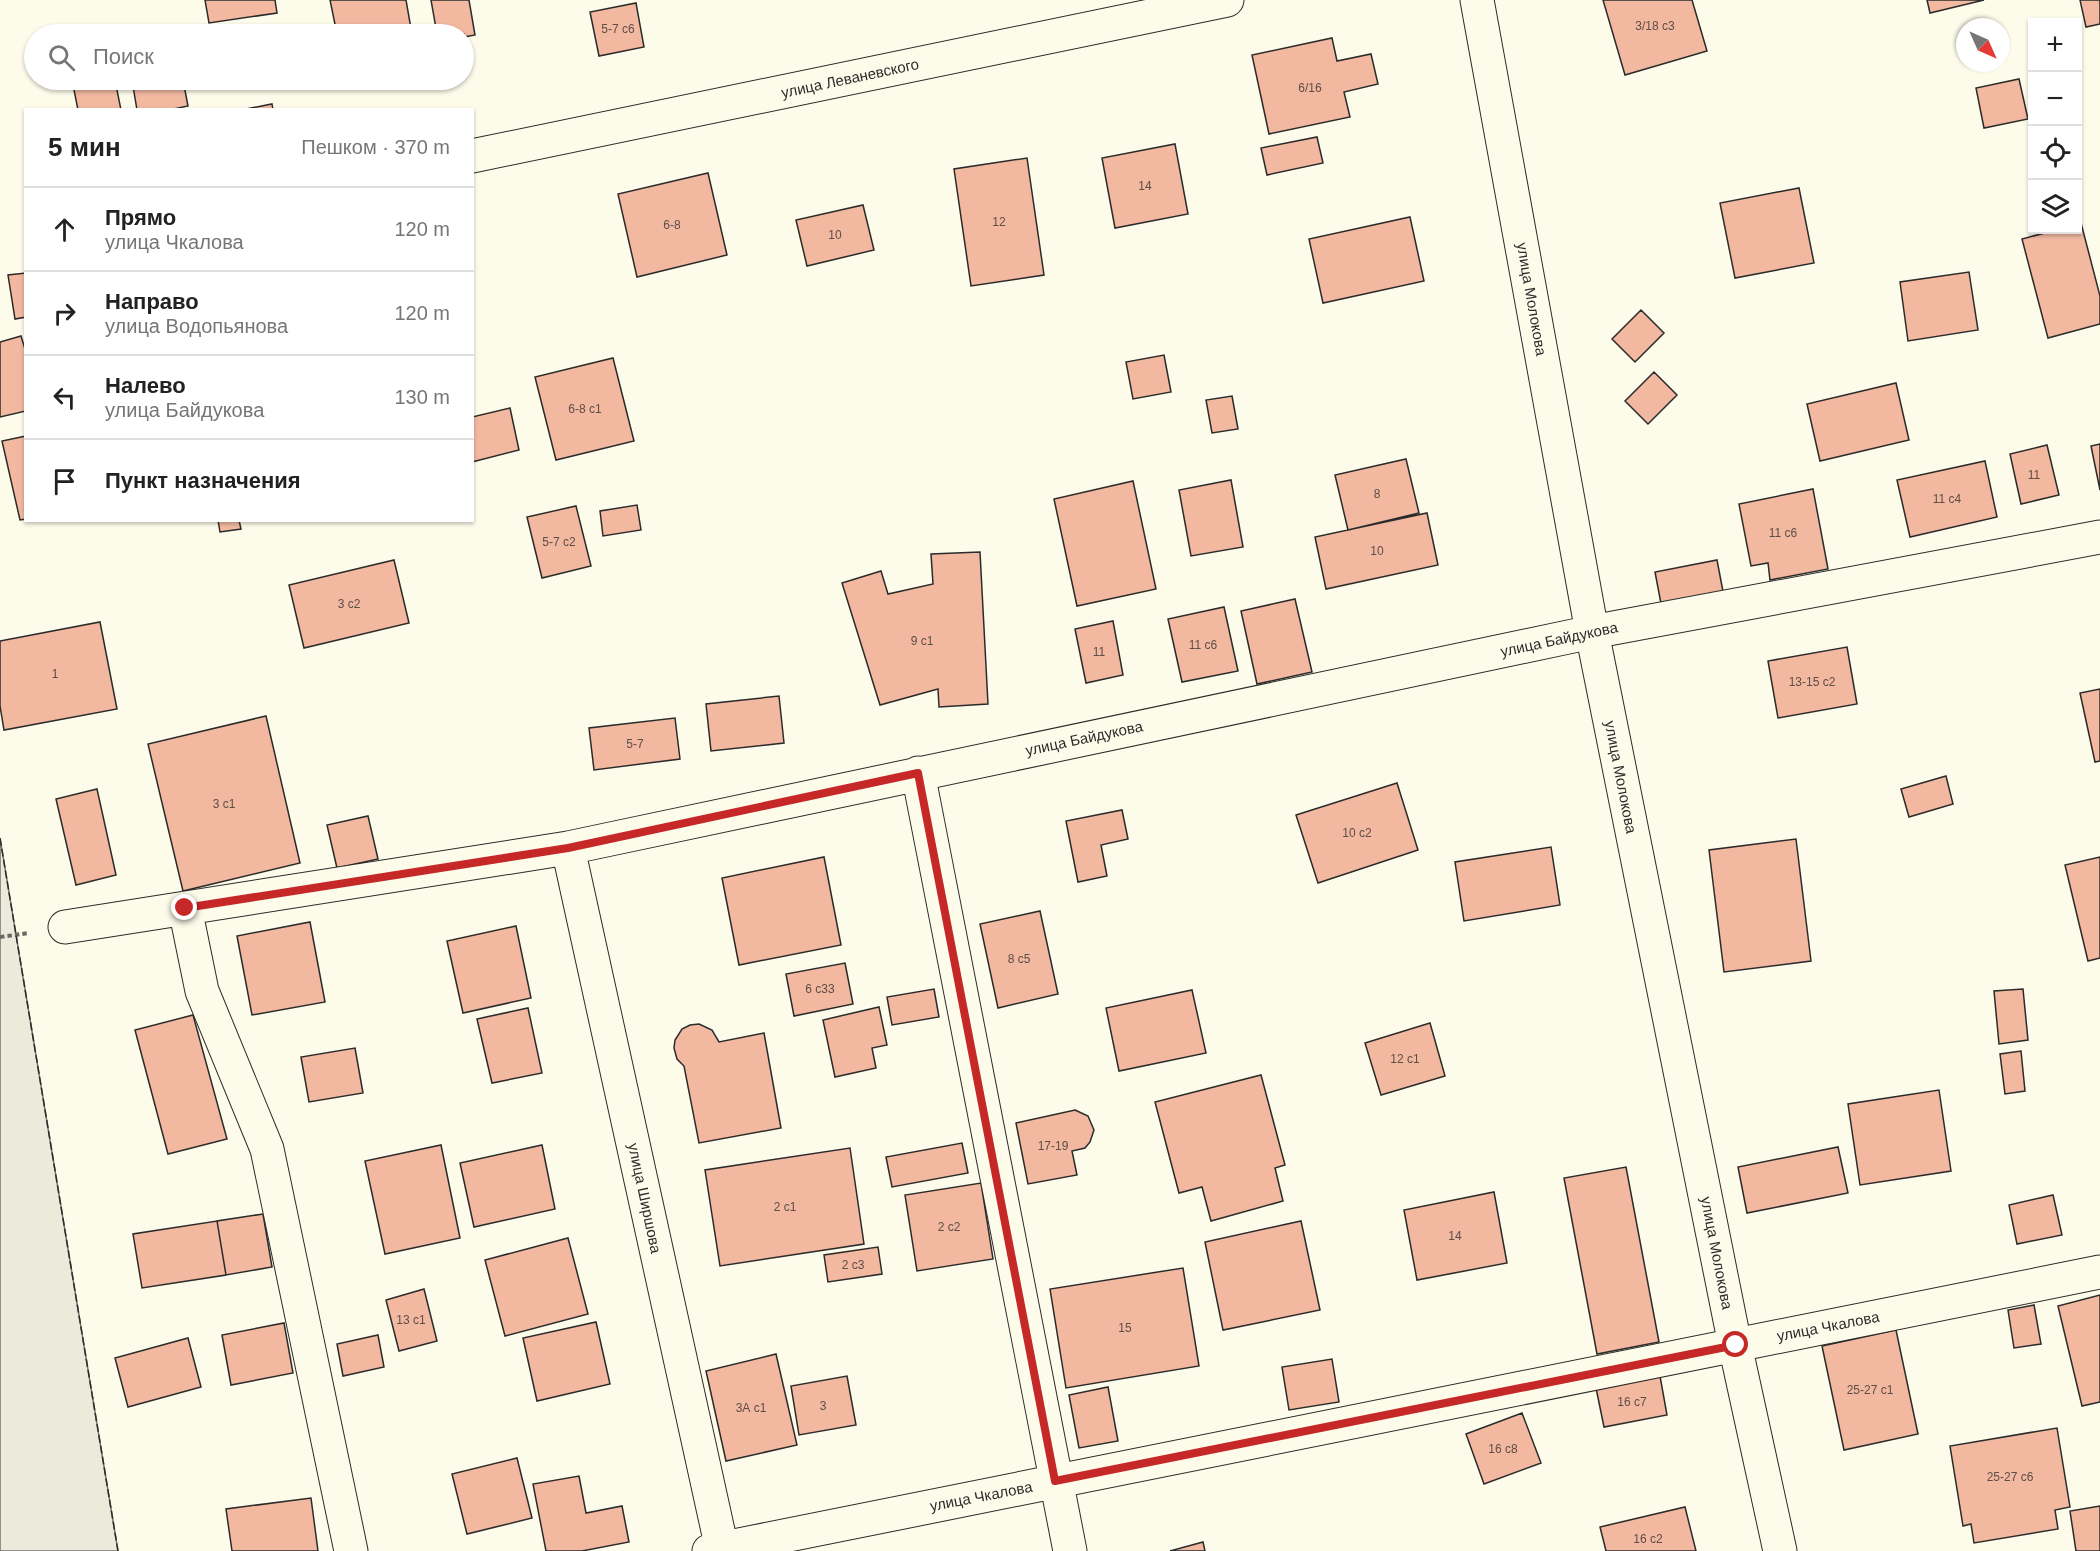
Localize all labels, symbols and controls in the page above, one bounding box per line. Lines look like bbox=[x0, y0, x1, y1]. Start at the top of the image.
north arrow bbox=[1956, 18, 2010, 72]
map controls bbox=[2028, 18, 2082, 234]
button: + bbox=[2028, 18, 2082, 72]
house number: 3/18 с3 bbox=[1635, 19, 1675, 33]
house number: 5-7 с6 bbox=[601, 22, 635, 36]
search box bbox=[24, 24, 474, 90]
icon: search bbox=[45, 41, 78, 74]
text: Поиск bbox=[93, 44, 154, 69]
street label: улица Леваневского bbox=[780, 55, 920, 101]
button: − bbox=[2028, 72, 2082, 126]
house number: 6/16 bbox=[1298, 81, 1322, 95]
button: locate bbox=[2028, 126, 2082, 180]
text: 5 мин bbox=[48, 132, 121, 162]
text: Пешком · 370 m bbox=[301, 136, 450, 158]
house number: 14 bbox=[1138, 179, 1152, 193]
button: layers bbox=[2028, 180, 2082, 234]
text: Прямо bbox=[105, 205, 176, 230]
icon: ahead bbox=[48, 213, 81, 246]
house number: 12 bbox=[992, 215, 1006, 229]
text: 120 m bbox=[394, 218, 450, 240]
house number: 6-8 bbox=[663, 218, 681, 232]
house number: 10 bbox=[828, 228, 842, 242]
text: улица Чкалова bbox=[105, 231, 244, 253]
street label: улица Молокова bbox=[1514, 241, 1550, 358]
text: Направо bbox=[105, 289, 199, 314]
icon: right bbox=[48, 297, 81, 330]
text: 120 m bbox=[394, 302, 450, 324]
text: улица Водопьянова bbox=[105, 315, 288, 337]
text: Налево bbox=[105, 373, 186, 398]
icon: left bbox=[48, 381, 81, 414]
text: 130 m bbox=[394, 386, 450, 408]
text: улица Байдукова bbox=[105, 399, 264, 421]
house number: 6-8 с1 bbox=[568, 402, 602, 416]
icon: arrive bbox=[48, 465, 81, 498]
text: Пункт назначения bbox=[105, 468, 301, 493]
house number: 11 bbox=[2028, 468, 2041, 482]
house number: 8 bbox=[1374, 487, 1381, 501]
house number: 11 с4 bbox=[1933, 492, 1962, 506]
house number: 11 с6 bbox=[1769, 526, 1798, 540]
house number: 5-7 с2 bbox=[542, 535, 576, 549]
house number: 10 bbox=[1370, 544, 1384, 558]
house number: 3 с2 bbox=[338, 597, 361, 611]
street label: улица Байдукова bbox=[1499, 618, 1620, 660]
house number: 9 с1 bbox=[911, 634, 934, 648]
house number: 11 с6 bbox=[1189, 638, 1218, 652]
house number: 11 bbox=[1093, 645, 1106, 659]
house number: 1 bbox=[52, 667, 59, 681]
house number: 13-15 с2 bbox=[1789, 675, 1836, 689]
street label: улица Байдукова bbox=[1024, 717, 1145, 759]
street label: улица Молокова bbox=[1602, 719, 1640, 835]
house number: 5-7 bbox=[626, 737, 644, 751]
house number: 3 с1 bbox=[213, 797, 236, 811]
house number: 10 с2 bbox=[1342, 826, 1372, 840]
route end bbox=[171, 894, 197, 920]
house number: 8 с5 bbox=[1008, 952, 1031, 966]
house number: 6 с33 bbox=[805, 982, 835, 996]
house number: 12 с1 bbox=[1390, 1052, 1420, 1066]
house number: 17-19 bbox=[1038, 1139, 1069, 1153]
street label: улица Ширшова bbox=[625, 1141, 665, 1255]
street label: улица Молокова bbox=[1698, 1195, 1736, 1311]
house number: 2 с1 bbox=[774, 1200, 797, 1214]
house number: 2 с2 bbox=[938, 1220, 961, 1234]
house number: 14 bbox=[1448, 1229, 1462, 1243]
house number: 2 с3 bbox=[842, 1258, 865, 1272]
street label: улица Чкалова bbox=[1775, 1308, 1881, 1344]
house number: 13 с1 bbox=[396, 1313, 426, 1327]
house number: 15 bbox=[1118, 1321, 1132, 1335]
route start bbox=[1722, 1331, 1748, 1357]
house number: 25-27 с1 bbox=[1847, 1383, 1894, 1397]
house number: 16 с7 bbox=[1617, 1395, 1647, 1409]
house number: 3 bbox=[820, 1399, 827, 1413]
house number: 3А с1 bbox=[736, 1401, 767, 1415]
house number: 16 с8 bbox=[1488, 1442, 1518, 1456]
house number: 25-27 с6 bbox=[1987, 1470, 2034, 1484]
street label: улица Чкалова bbox=[928, 1478, 1034, 1514]
house number: 16 с2 bbox=[1633, 1532, 1663, 1546]

